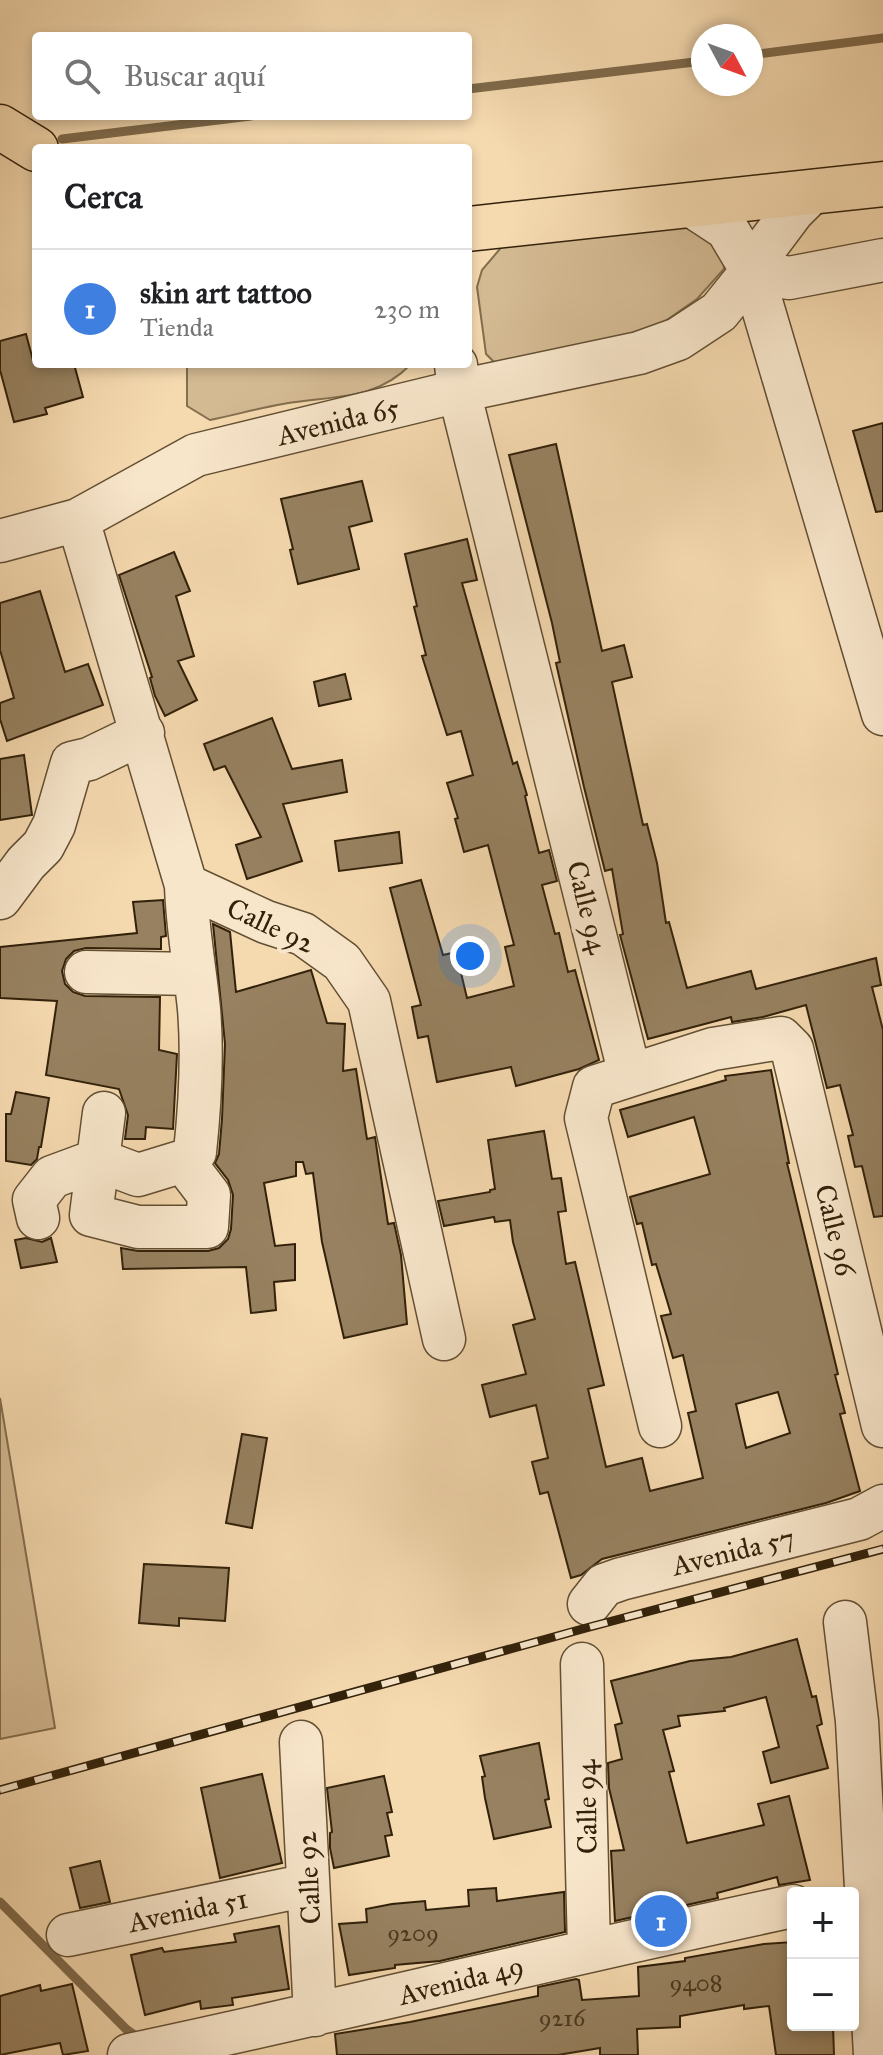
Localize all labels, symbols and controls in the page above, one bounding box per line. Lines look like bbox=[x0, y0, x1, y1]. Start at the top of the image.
north arrow bbox=[691, 24, 763, 96]
search box bbox=[32, 32, 472, 120]
icon: search bbox=[60, 54, 104, 98]
text: Buscar aquí bbox=[124, 58, 265, 94]
text: Cerca bbox=[64, 176, 143, 217]
text: skin art tattoo bbox=[140, 275, 312, 311]
text: 1 bbox=[85, 293, 95, 325]
text: 230 m bbox=[374, 293, 440, 325]
text: Tienda bbox=[140, 311, 214, 343]
street label: Avenida 65 bbox=[273, 389, 403, 454]
street label: Calle 94 bbox=[559, 857, 616, 958]
street label: Calle 92 bbox=[221, 890, 320, 961]
your location bbox=[450, 936, 490, 976]
street label: Calle 96 bbox=[807, 1181, 864, 1281]
street label: Avenida 57 bbox=[667, 1519, 798, 1584]
street label: Calle 94 bbox=[568, 1758, 605, 1854]
street label: Calle 92 bbox=[289, 1831, 328, 1925]
street label: Avenida 51 bbox=[124, 1881, 251, 1940]
map controls bbox=[787, 1887, 859, 2031]
button: + bbox=[787, 1887, 859, 1959]
pin: 1 bbox=[635, 1891, 687, 1951]
house number: 9209 bbox=[387, 1918, 439, 1948]
street label: Avenida 49 bbox=[394, 1948, 527, 2013]
button: − bbox=[787, 1959, 859, 2031]
house number: 9408 bbox=[670, 1968, 723, 1998]
house number: 9216 bbox=[539, 2003, 586, 2033]

